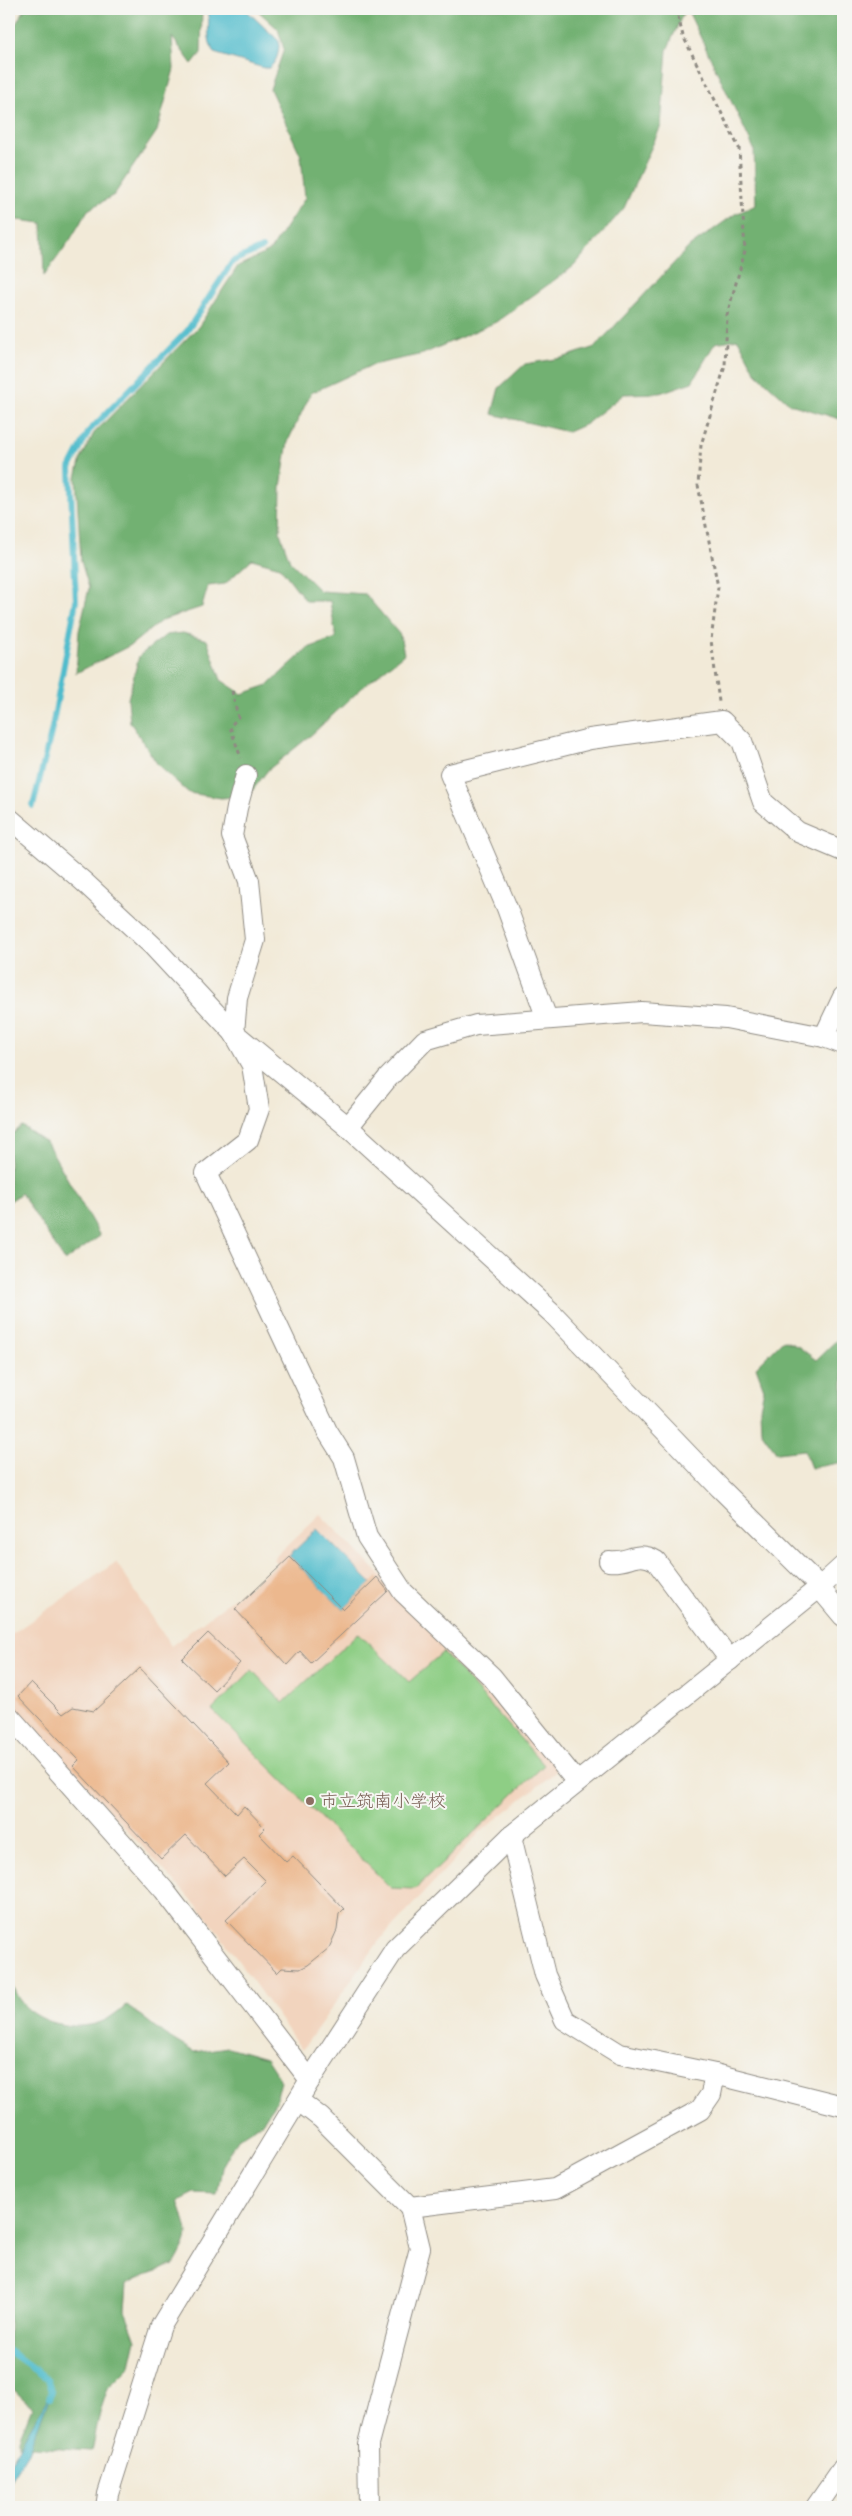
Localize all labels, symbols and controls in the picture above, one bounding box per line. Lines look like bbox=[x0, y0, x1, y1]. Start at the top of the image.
place label: 市立筑南小学校 bbox=[320, 1790, 446, 1812]
marker: 市立筑南小学校 bbox=[304, 1795, 316, 1807]

